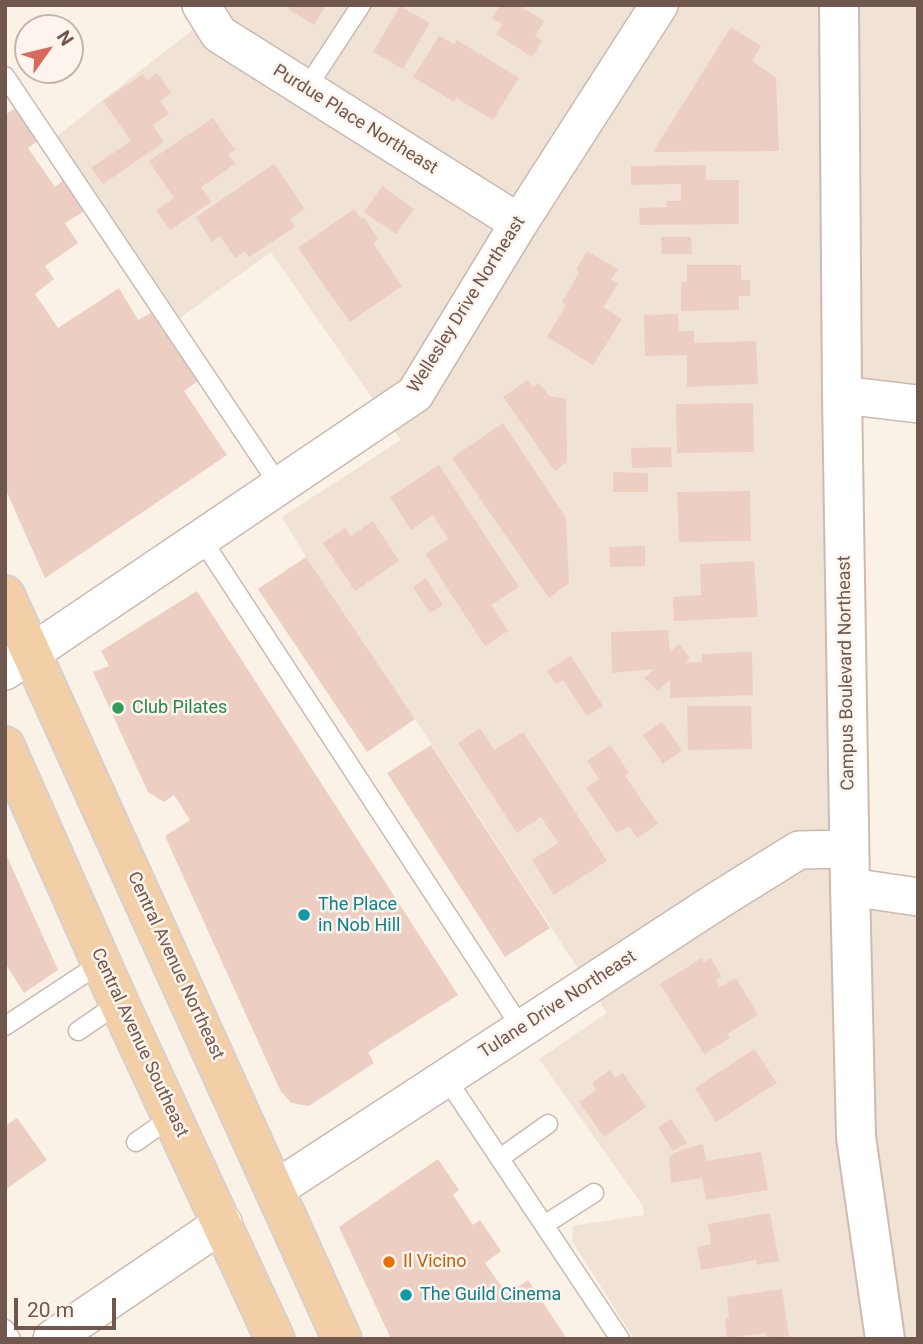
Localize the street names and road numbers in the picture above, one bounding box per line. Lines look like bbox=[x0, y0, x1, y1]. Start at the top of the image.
street label: Purdue Place Northeast bbox=[269, 60, 441, 180]
street label: Wellesley Drive Northeast bbox=[404, 213, 530, 397]
street label: Campus Boulevard Northeast bbox=[834, 555, 860, 791]
street label: Central Avenue Northeast bbox=[122, 869, 228, 1063]
street label: Central Avenue Southeast bbox=[86, 945, 192, 1141]
street label: Tulane Drive Northeast bbox=[475, 946, 641, 1064]

